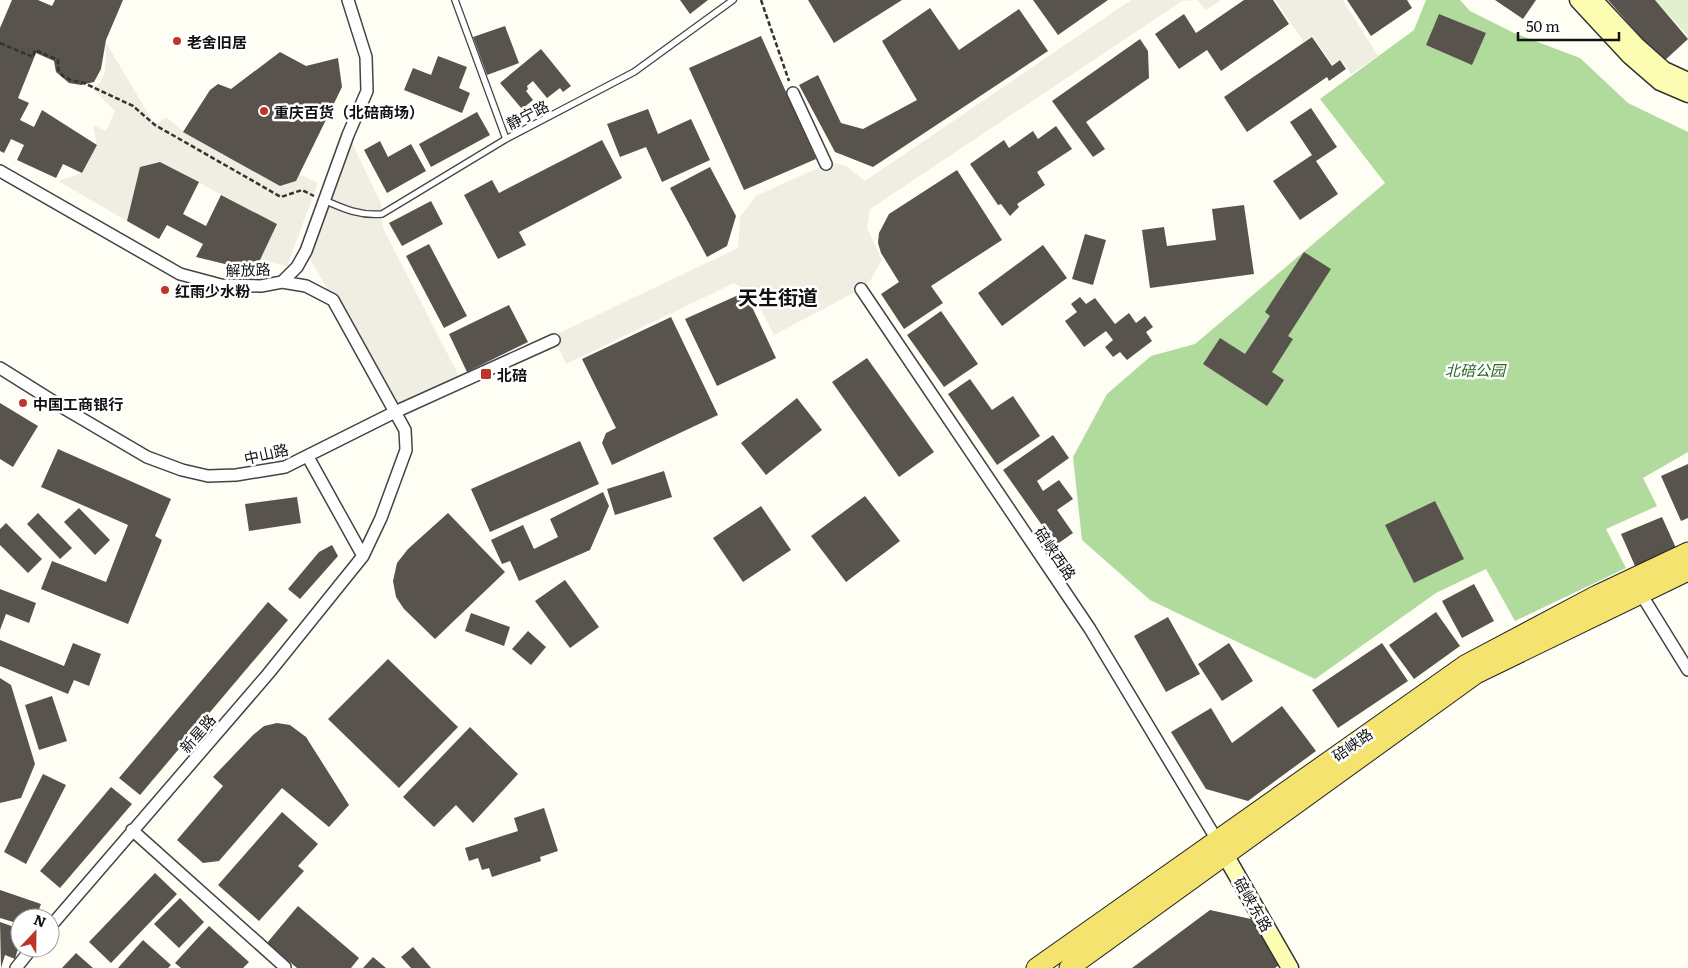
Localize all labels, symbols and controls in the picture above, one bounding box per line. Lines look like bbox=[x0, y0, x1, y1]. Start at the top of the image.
scale bar bbox=[1518, 10, 1619, 42]
text: 50 m bbox=[1526, 14, 1560, 37]
place label: 老舍旧居 bbox=[187, 30, 247, 53]
marker: 老舍旧居 bbox=[171, 35, 183, 47]
street label: 静宁路 bbox=[502, 94, 552, 134]
place label: 重庆百货（北碚商场） bbox=[274, 100, 424, 123]
marker: 重庆百货（北碚商场） bbox=[258, 105, 270, 117]
street label: 解放路 bbox=[225, 257, 271, 281]
place label: 红雨少水粉 bbox=[175, 279, 251, 302]
district label: 天生街道 bbox=[738, 281, 818, 311]
marker: 红雨少水粉 bbox=[159, 284, 171, 296]
park label: 北碚公园 bbox=[1445, 358, 1507, 381]
place label: 北碚 bbox=[497, 363, 527, 386]
marker: 北碚 bbox=[479, 367, 493, 381]
place label: 中国工商银行 bbox=[33, 392, 123, 415]
marker: 中国工商银行 bbox=[17, 397, 29, 409]
street label: 中山路 bbox=[241, 437, 291, 469]
street label: 碚峡西路 bbox=[1030, 522, 1082, 584]
street label: 新星路 bbox=[174, 708, 220, 758]
street label: 碚峡路 bbox=[1327, 722, 1377, 766]
street label: 碚峡东路 bbox=[1229, 872, 1279, 936]
north arrow bbox=[10, 908, 60, 958]
text: N bbox=[31, 909, 50, 932]

